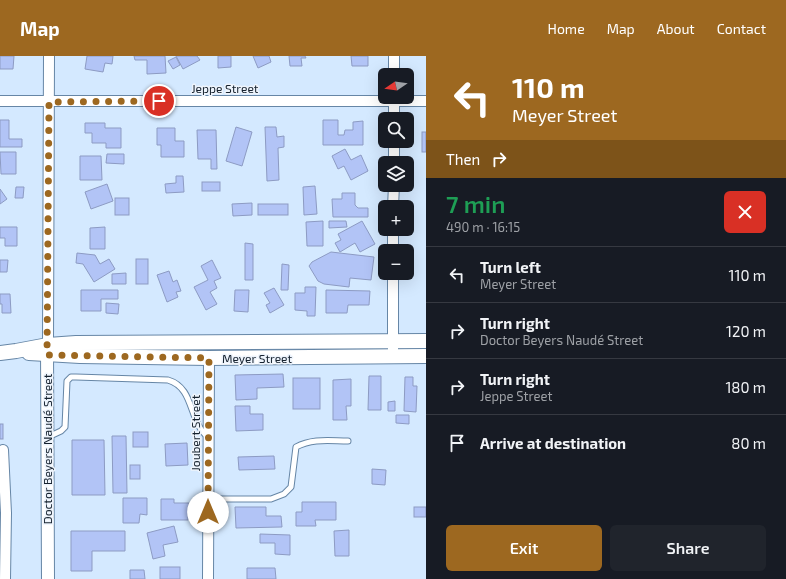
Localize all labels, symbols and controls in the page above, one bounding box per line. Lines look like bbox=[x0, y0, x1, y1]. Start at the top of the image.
text: Map bbox=[20, 17, 60, 40]
text: Home bbox=[548, 20, 585, 37]
text: Map bbox=[607, 20, 635, 37]
text: About bbox=[657, 20, 695, 37]
text: Contact bbox=[717, 20, 766, 37]
north arrow bbox=[378, 68, 414, 104]
map controls bbox=[378, 68, 414, 280]
text: 110 m bbox=[512, 70, 585, 104]
icon: left bbox=[446, 72, 498, 124]
street label: Jeppe Street bbox=[192, 81, 259, 95]
pin bbox=[142, 84, 176, 118]
icon: arrive bbox=[148, 90, 170, 112]
text: Meyer Street bbox=[512, 104, 617, 126]
button: search bbox=[378, 112, 414, 148]
icon: right bbox=[488, 148, 510, 170]
text: Then bbox=[446, 150, 480, 168]
button: layers bbox=[378, 156, 414, 192]
text: 7 min bbox=[446, 189, 505, 218]
button: close bbox=[724, 191, 766, 233]
button: + bbox=[378, 200, 414, 236]
text: 490 m · 16:15 bbox=[446, 219, 520, 235]
button: − bbox=[378, 244, 414, 280]
text: Turn left bbox=[480, 258, 541, 276]
icon: left bbox=[446, 264, 468, 286]
text: 110 m bbox=[729, 266, 766, 284]
text: Meyer Street bbox=[480, 276, 556, 292]
text: Turn right bbox=[480, 314, 550, 332]
icon: right bbox=[446, 320, 468, 342]
text: 120 m bbox=[726, 322, 766, 340]
text: Doctor Beyers Naudé Street bbox=[480, 332, 643, 348]
street label: Meyer Street bbox=[222, 351, 293, 365]
text: Turn right bbox=[480, 370, 550, 388]
street label: Doctor Beyers Naudé Street bbox=[40, 373, 54, 524]
icon: right bbox=[446, 376, 468, 398]
text: 180 m bbox=[725, 378, 766, 396]
text: Jeppe Street bbox=[480, 388, 553, 404]
street label: Joubert Street bbox=[188, 394, 202, 471]
icon: arrive bbox=[446, 432, 468, 454]
text: Arrive at destination bbox=[480, 434, 626, 452]
text: 80 m bbox=[731, 434, 766, 452]
position arrow bbox=[187, 491, 229, 533]
button: Exit bbox=[446, 525, 602, 571]
button: Share bbox=[610, 525, 766, 571]

